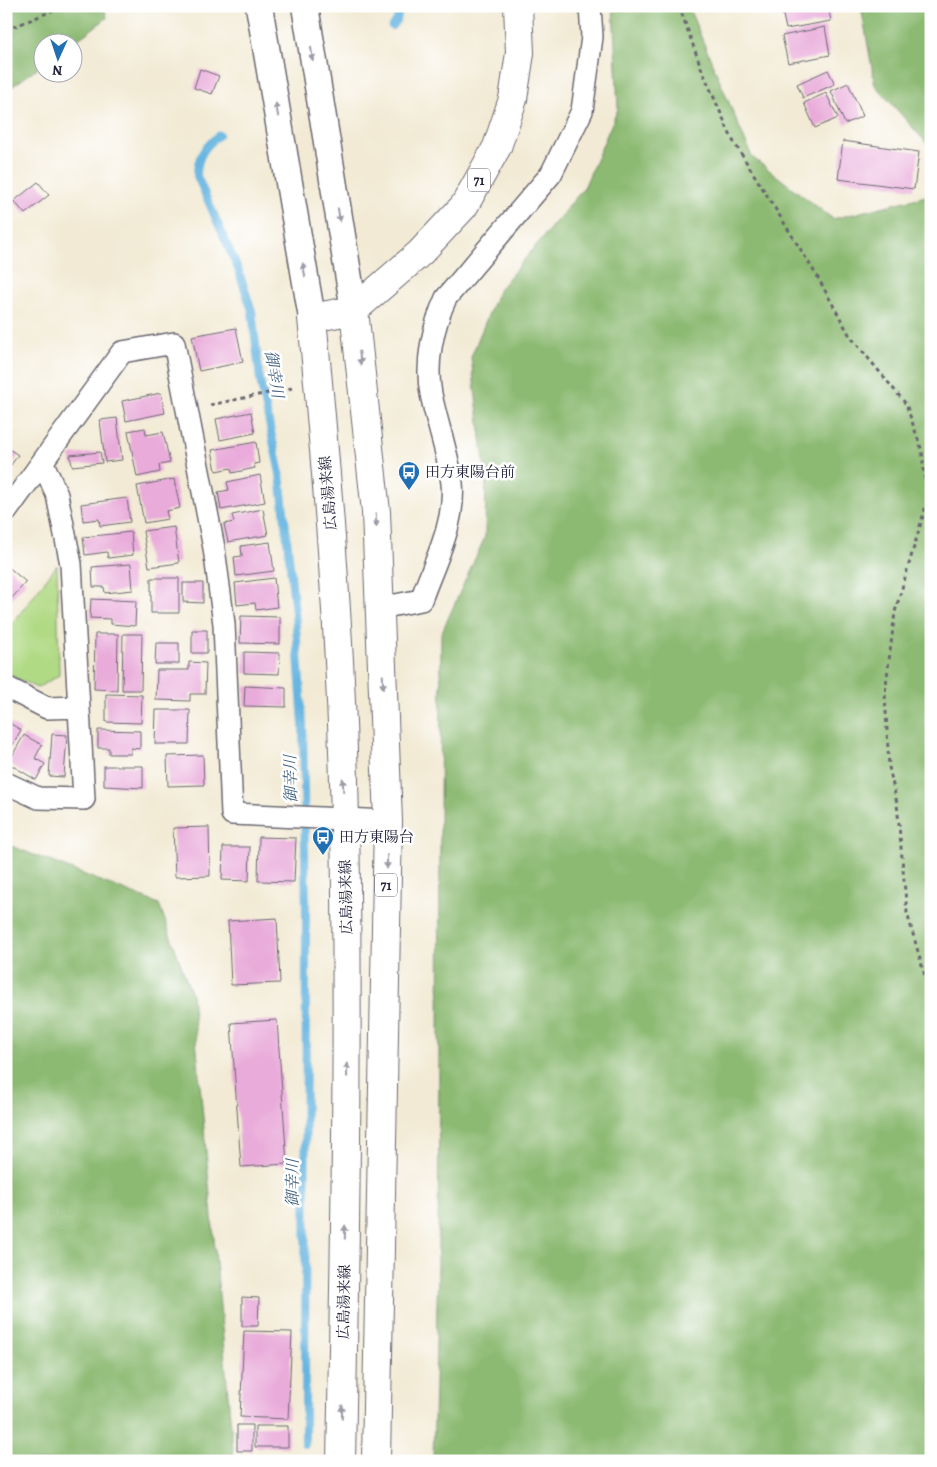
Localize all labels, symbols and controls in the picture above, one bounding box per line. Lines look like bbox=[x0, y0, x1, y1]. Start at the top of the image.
north arrow bbox=[32, 32, 82, 82]
one-way arrow bbox=[309, 47, 317, 63]
text: N bbox=[52, 61, 63, 80]
one-way arrow bbox=[272, 101, 280, 117]
road number: 71 bbox=[468, 168, 490, 192]
one-way arrow bbox=[335, 207, 343, 223]
one-way arrow bbox=[300, 261, 308, 277]
water label: 御幸川 bbox=[259, 349, 289, 402]
one-way arrow bbox=[356, 350, 364, 366]
street label: 広島湯来線 bbox=[315, 455, 341, 531]
bus stop icon: 田方東陽台前 bbox=[397, 460, 421, 491]
place label: 田方東陽台前 bbox=[425, 462, 515, 482]
one-way arrow bbox=[373, 512, 381, 528]
one-way arrow bbox=[379, 674, 387, 690]
water label: 御幸川 bbox=[280, 753, 302, 803]
one-way arrow bbox=[339, 776, 347, 792]
bus stop icon: 田方東陽台 bbox=[311, 825, 335, 856]
place label: 田方東陽台 bbox=[339, 827, 414, 847]
one-way arrow bbox=[383, 854, 391, 870]
street label: 広島湯来線 bbox=[335, 859, 357, 935]
road number: 71 bbox=[375, 874, 397, 896]
one-way arrow bbox=[343, 1061, 351, 1077]
water label: 御幸川 bbox=[282, 1157, 304, 1207]
one-way arrow bbox=[341, 1224, 349, 1240]
street label: 広島湯来線 bbox=[333, 1264, 355, 1340]
one-way arrow bbox=[338, 1404, 346, 1420]

